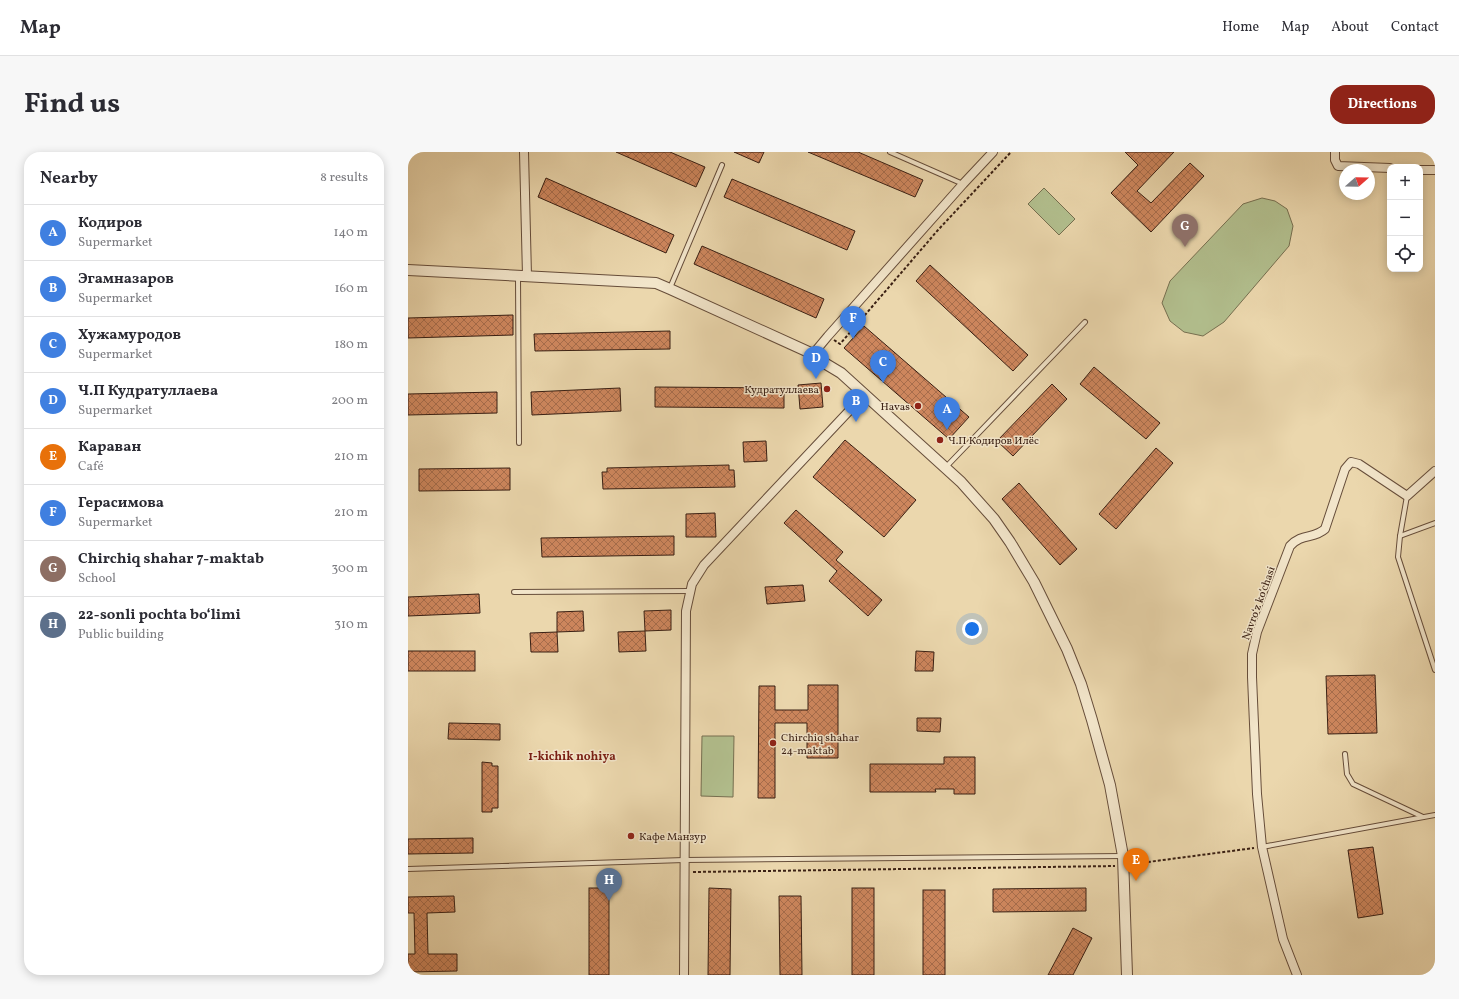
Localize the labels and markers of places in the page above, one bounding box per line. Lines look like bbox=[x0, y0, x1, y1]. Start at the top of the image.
pin: G bbox=[1172, 214, 1198, 247]
pin: F bbox=[840, 306, 866, 339]
pin: D bbox=[803, 346, 829, 379]
pin: C bbox=[870, 350, 896, 383]
place label: Кудратуллаева bbox=[744, 383, 820, 398]
marker: Кудратуллаева bbox=[822, 384, 832, 394]
pin: B bbox=[843, 389, 869, 422]
pin: A bbox=[934, 397, 960, 430]
place label: Havas bbox=[881, 400, 910, 415]
marker: Havas bbox=[913, 401, 923, 411]
place label: Ч.П Кодиров Илёс bbox=[948, 434, 1039, 449]
marker: Ч.П Кодиров Илёс bbox=[935, 435, 945, 445]
place label: Chirchiq shahar 24-maktab bbox=[781, 731, 859, 759]
marker: Chirchiq shahar 24-maktab bbox=[768, 738, 778, 748]
place label: Кафе Манзур bbox=[639, 830, 706, 845]
marker: Кафе Манзур bbox=[626, 831, 636, 841]
pin: E bbox=[1123, 848, 1149, 881]
pin: H bbox=[596, 868, 622, 901]

